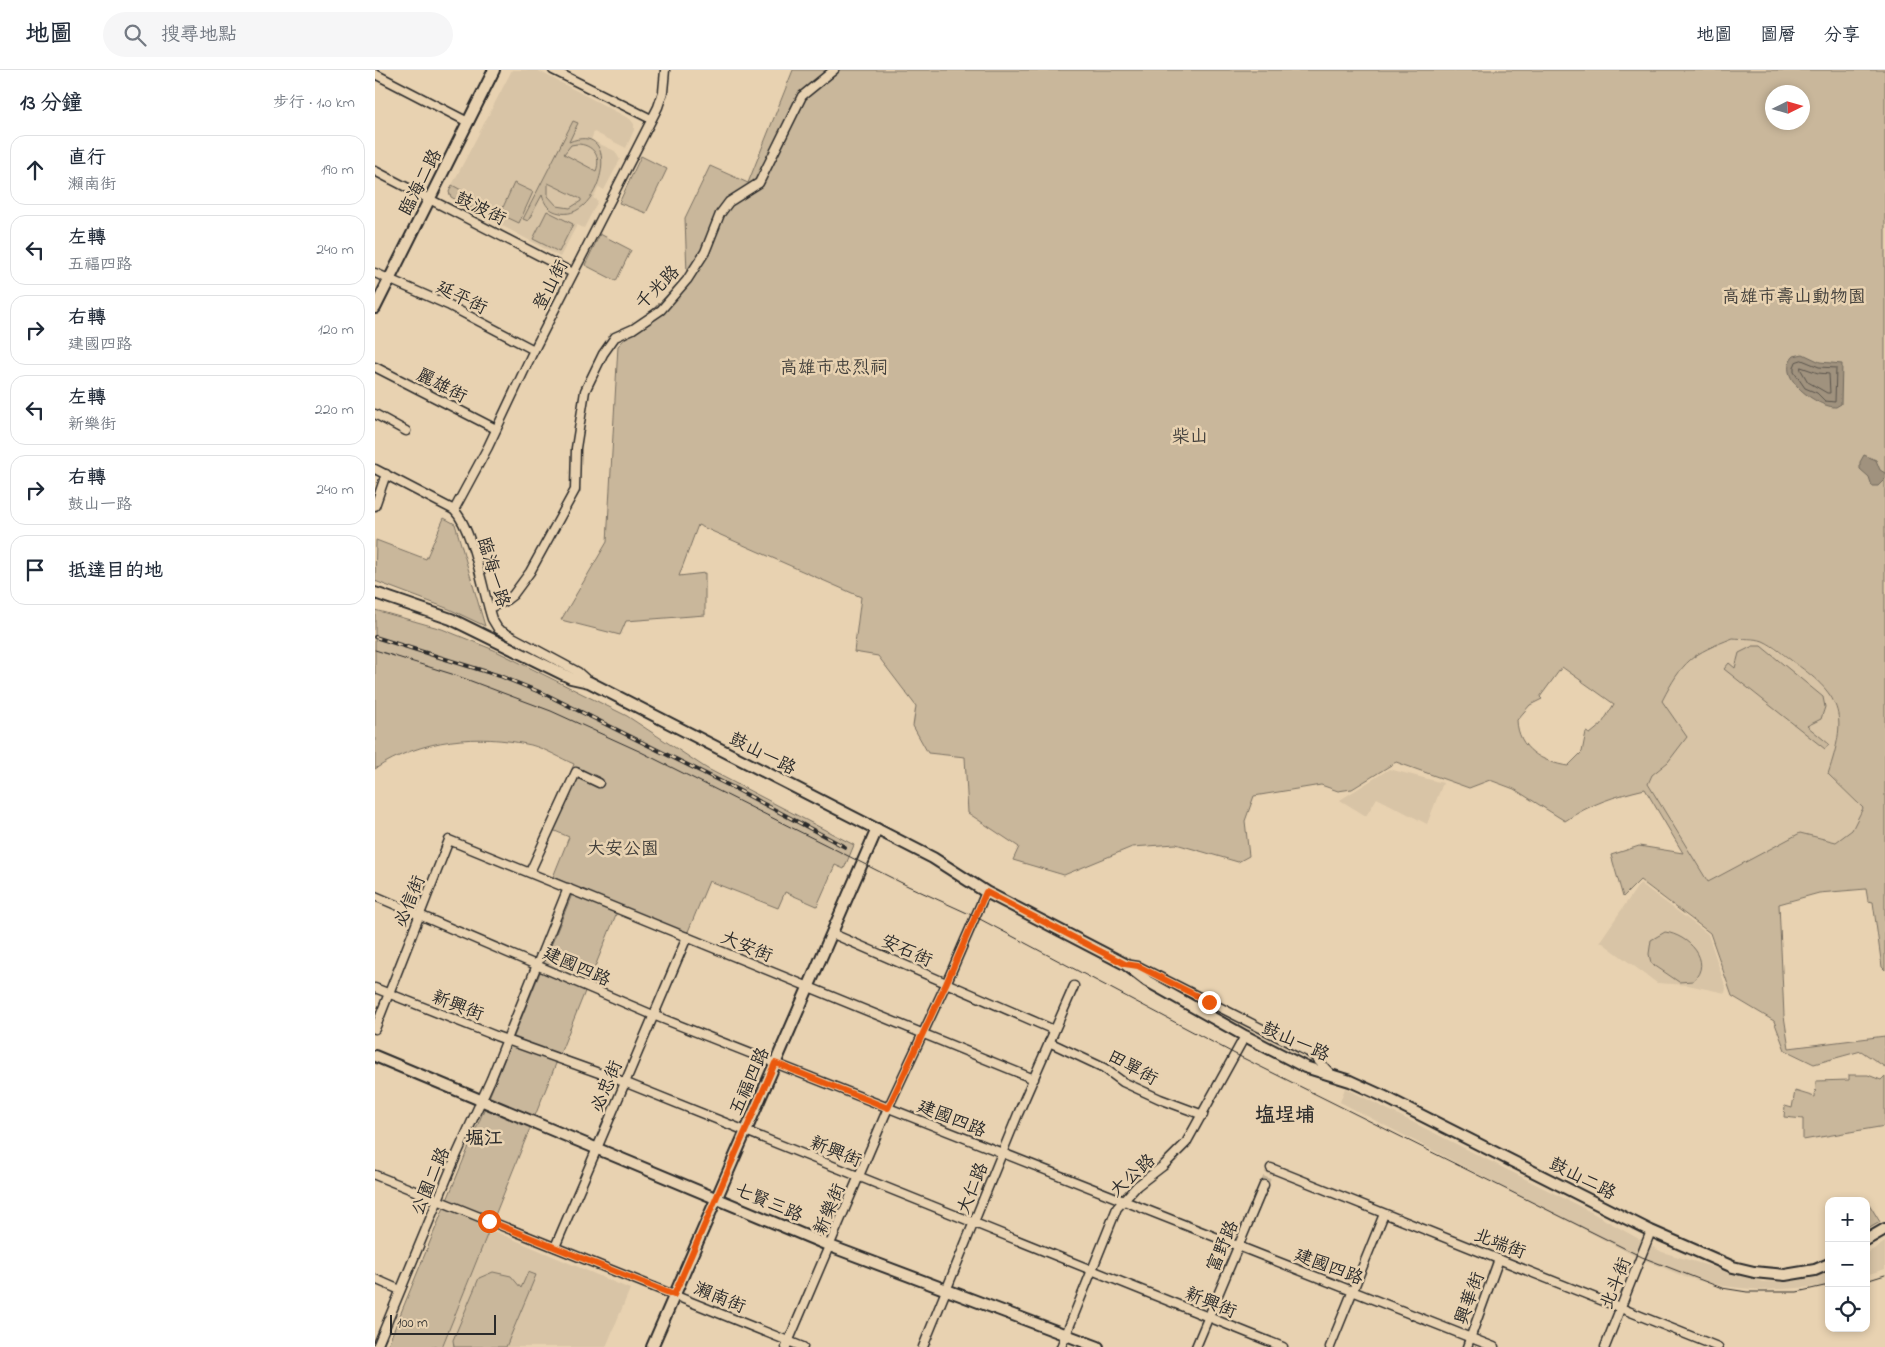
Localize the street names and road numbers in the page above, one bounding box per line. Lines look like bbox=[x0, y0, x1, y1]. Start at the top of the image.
street label: 臨海二路 bbox=[394, 145, 450, 221]
street label: 鼓波街 bbox=[450, 186, 510, 233]
street label: 登山街 bbox=[528, 256, 576, 316]
street label: 千光路 bbox=[630, 260, 687, 317]
street label: 延平街 bbox=[431, 275, 491, 322]
street label: 麗雄街 bbox=[411, 363, 471, 411]
street label: 臨海一路 bbox=[469, 534, 515, 611]
street label: 鼓山一路 bbox=[724, 727, 800, 783]
street label: 必信街 bbox=[389, 872, 433, 932]
street label: 大安街 bbox=[716, 926, 776, 970]
street label: 安石街 bbox=[876, 929, 936, 975]
street label: 建國四路 bbox=[538, 941, 614, 994]
street label: 新興街 bbox=[427, 985, 487, 1029]
street label: 鼓山一路 bbox=[1257, 1016, 1333, 1069]
street label: 五福四路 bbox=[724, 1044, 777, 1120]
street label: 田單街 bbox=[1102, 1044, 1162, 1093]
street label: 必忠街 bbox=[585, 1057, 630, 1117]
street label: 建國四路 bbox=[913, 1094, 989, 1145]
street label: 新興街 bbox=[805, 1131, 865, 1175]
street label: 公園二路 bbox=[406, 1144, 458, 1220]
street label: 大公路 bbox=[1105, 1149, 1162, 1204]
street label: 鼓山二路 bbox=[1544, 1152, 1620, 1208]
street label: 大仁路 bbox=[952, 1159, 996, 1219]
street label: 七賢三路 bbox=[730, 1178, 806, 1230]
street label: 新樂街 bbox=[808, 1180, 853, 1240]
street label: 富野路 bbox=[1201, 1217, 1246, 1277]
street label: 北端街 bbox=[1469, 1223, 1529, 1267]
street label: 建國四路 bbox=[1290, 1243, 1367, 1293]
street label: 北斗街 bbox=[1595, 1254, 1639, 1314]
street label: 興華街 bbox=[1449, 1269, 1492, 1329]
street label: 瀨南街 bbox=[689, 1277, 749, 1321]
street label: 新興街 bbox=[1180, 1282, 1240, 1326]

